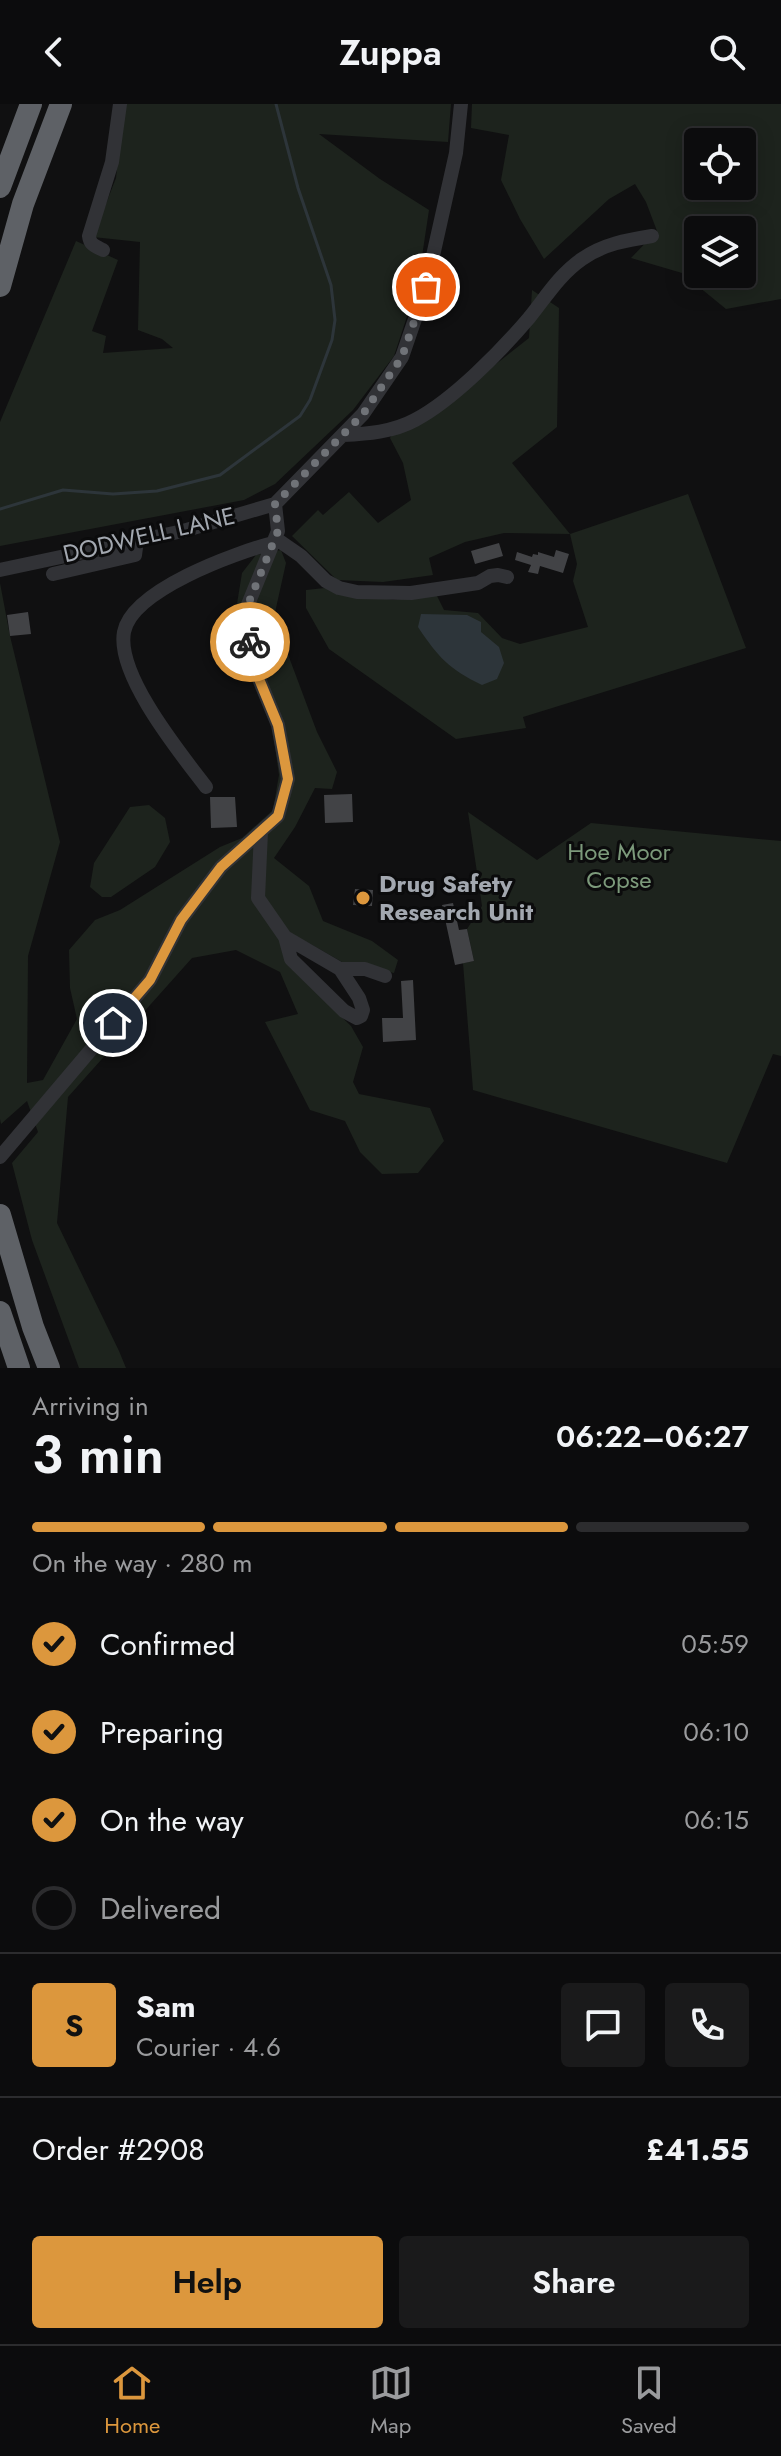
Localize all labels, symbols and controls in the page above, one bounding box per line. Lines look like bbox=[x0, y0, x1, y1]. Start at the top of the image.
text: Zuppa bbox=[339, 26, 442, 78]
icon: back bbox=[32, 30, 76, 74]
icon: search bbox=[705, 30, 749, 74]
map controls bbox=[684, 128, 756, 288]
button: locate bbox=[684, 128, 756, 200]
button: layers bbox=[684, 216, 756, 288]
pin bbox=[392, 253, 460, 321]
icon: bag bbox=[404, 265, 448, 309]
street label: DODWELL LANE bbox=[59, 498, 238, 571]
courier bbox=[210, 602, 290, 682]
icon: bike bbox=[228, 620, 272, 664]
park label: Hoe Moor Copse bbox=[567, 834, 672, 897]
place label: Drug Safety Research Unit bbox=[379, 866, 533, 929]
marker: Drug Safety Research Unit bbox=[354, 889, 372, 907]
pin bbox=[79, 989, 147, 1057]
icon: home bbox=[91, 1001, 135, 1045]
text: Arriving in bbox=[32, 1387, 149, 1425]
text: 06:22–06:27 bbox=[556, 1415, 749, 1458]
text: 3 min bbox=[32, 1417, 164, 1493]
text: On the way · 280 m bbox=[32, 1544, 253, 1582]
icon: check bbox=[32, 1622, 76, 1666]
text: Confirmed bbox=[100, 1623, 235, 1666]
text: 05:59 bbox=[681, 1625, 749, 1663]
icon: check bbox=[32, 1710, 76, 1754]
text: Preparing bbox=[100, 1711, 224, 1754]
text: 06:10 bbox=[683, 1713, 749, 1751]
icon: check bbox=[32, 1798, 76, 1842]
text: On the way bbox=[100, 1799, 244, 1842]
text: 06:15 bbox=[684, 1801, 749, 1839]
text: Delivered bbox=[100, 1887, 221, 1930]
button: chat bbox=[561, 1983, 645, 2067]
button: phone bbox=[665, 1983, 749, 2067]
text: Sam bbox=[136, 1985, 196, 2028]
text: S bbox=[65, 2004, 83, 2047]
text: Courier · 4.6 bbox=[136, 2028, 281, 2066]
text: Order #2908 bbox=[32, 2128, 205, 2171]
text: £41.55 bbox=[646, 2128, 749, 2171]
button: Help bbox=[32, 2236, 383, 2328]
button: Share bbox=[399, 2236, 749, 2328]
tab: Home bbox=[104, 2361, 160, 2441]
tab: Map bbox=[369, 2361, 413, 2441]
tab: Saved bbox=[621, 2361, 677, 2441]

